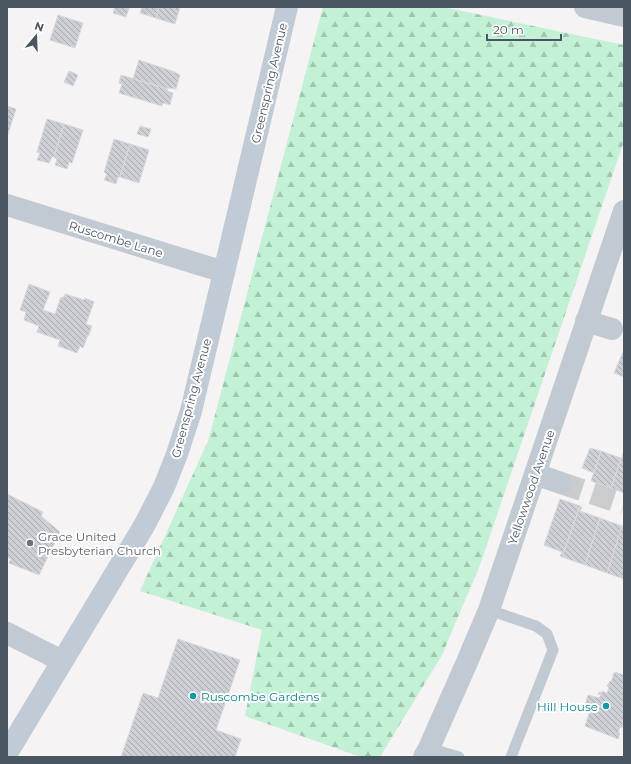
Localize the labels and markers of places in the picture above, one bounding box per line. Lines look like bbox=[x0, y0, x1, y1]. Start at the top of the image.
place label: Grace United Presbyterian Church bbox=[38, 529, 161, 558]
marker: Grace United Presbyterian Church bbox=[25, 538, 35, 548]
place label: Ruscombe Gardens bbox=[201, 689, 320, 704]
marker: Ruscombe Gardens bbox=[188, 691, 198, 701]
place label: Hill House bbox=[537, 699, 598, 714]
marker: Hill House bbox=[601, 701, 611, 711]

